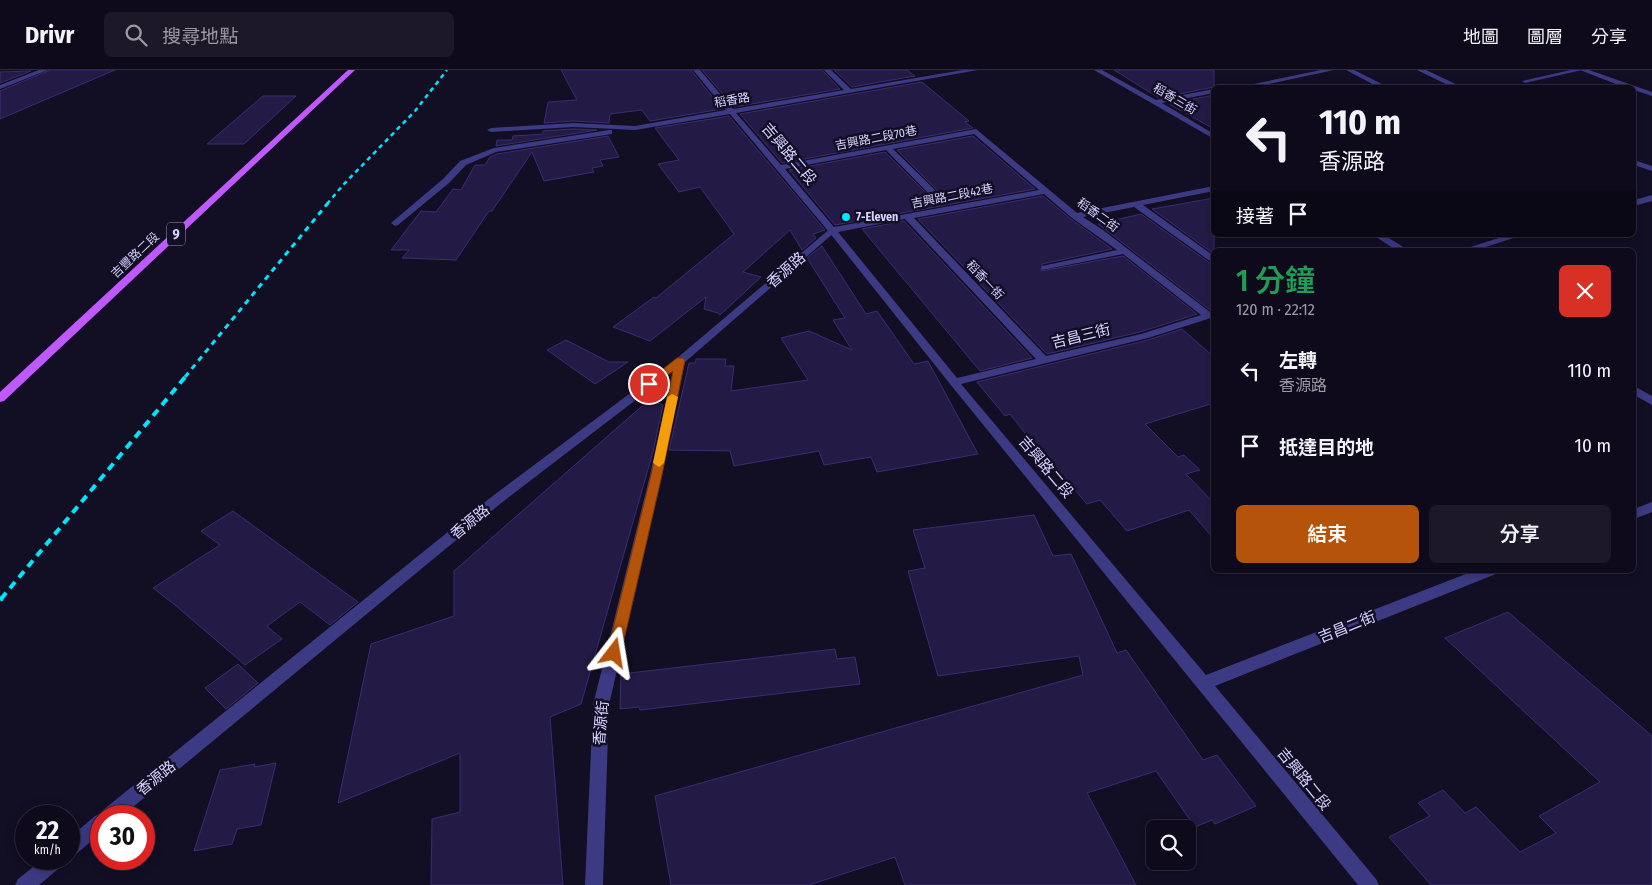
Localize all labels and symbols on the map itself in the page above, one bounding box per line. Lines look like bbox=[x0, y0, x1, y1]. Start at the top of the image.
street label: 稻香三街 bbox=[1151, 81, 1199, 117]
street label: 稻香路 bbox=[713, 90, 751, 110]
street label: 吉興路二段 bbox=[758, 119, 820, 189]
street label: 吉興路二段70巷 bbox=[834, 123, 918, 153]
street label: 吉興路二段42巷 bbox=[910, 181, 994, 211]
street label: 稻香二街 bbox=[1074, 195, 1122, 235]
place label: 7-Eleven bbox=[856, 210, 898, 224]
marker: 7-Eleven bbox=[840, 211, 852, 223]
road number: 9 bbox=[167, 222, 185, 245]
street label: 吉豐路二段 bbox=[108, 229, 162, 281]
street label: 香源路 bbox=[763, 248, 809, 292]
street label: 稻香一街 bbox=[964, 258, 1006, 302]
street label: 吉昌三街 bbox=[1050, 320, 1112, 352]
pin bbox=[628, 363, 670, 405]
street label: 吉興路二段 bbox=[1015, 432, 1077, 502]
street label: 香源路 bbox=[447, 501, 493, 543]
street label: 吉昌二街 bbox=[1316, 607, 1378, 647]
position arrow bbox=[587, 626, 639, 678]
street label: 香源街 bbox=[590, 700, 612, 746]
street label: 吉興路二段 bbox=[1273, 744, 1335, 814]
street label: 香源路 bbox=[133, 757, 179, 799]
speed limit sign: 30 bbox=[90, 805, 155, 870]

